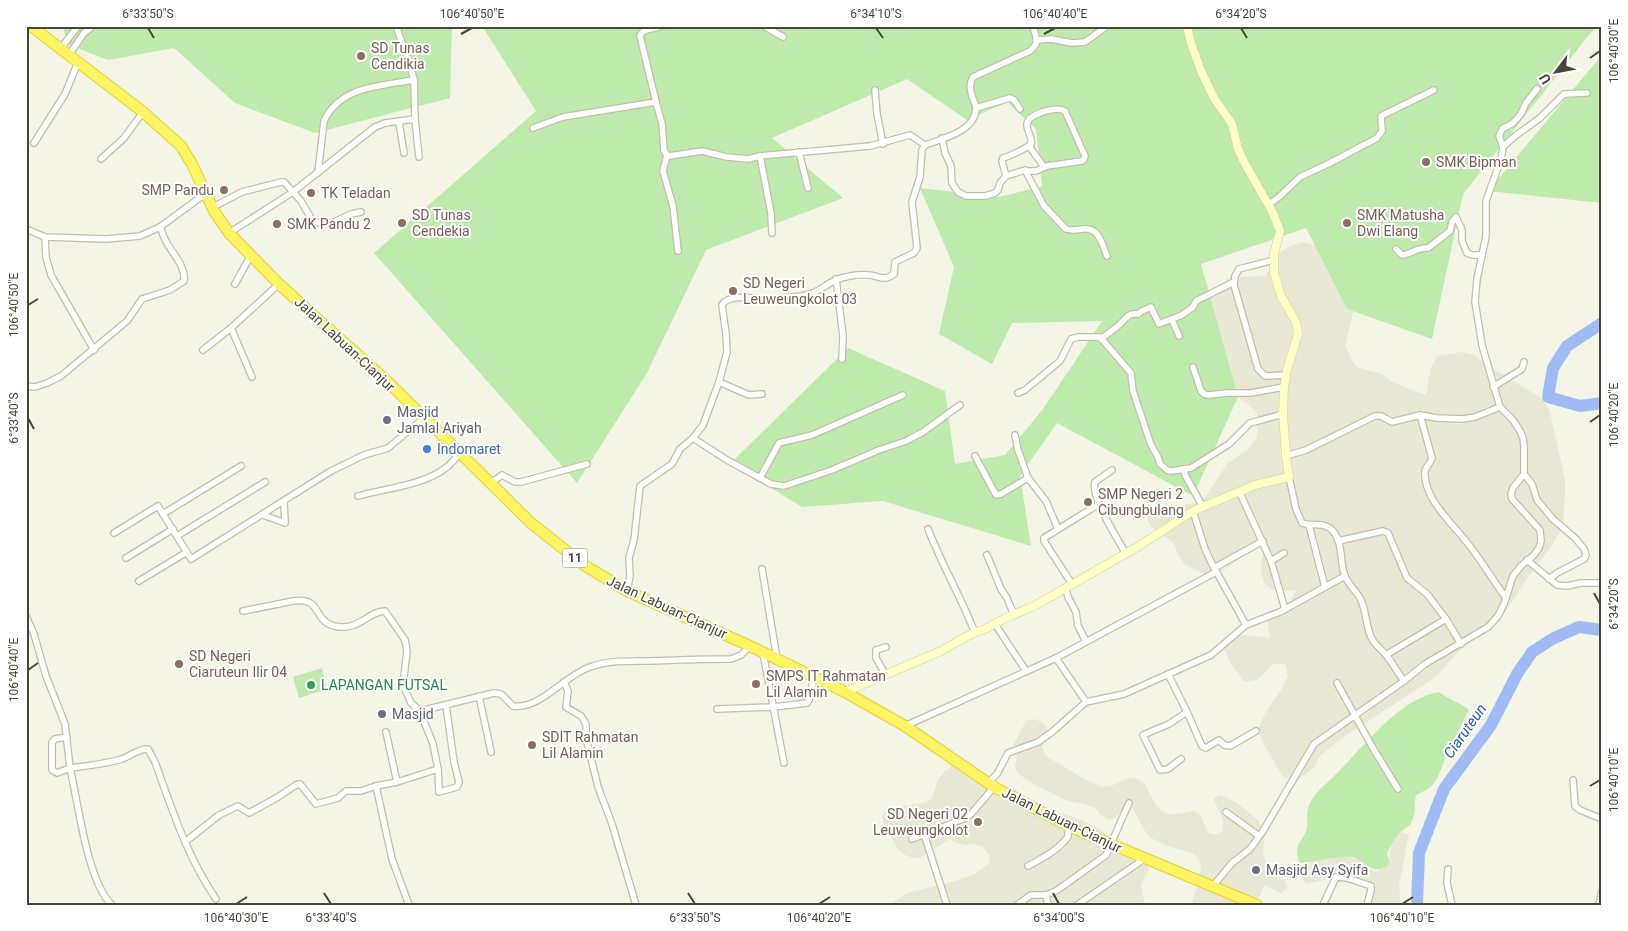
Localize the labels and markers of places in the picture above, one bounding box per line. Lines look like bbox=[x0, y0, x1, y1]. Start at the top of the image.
place label: SD Tunas Cendikia bbox=[371, 40, 430, 72]
marker: SD Tunas Cendikia bbox=[355, 50, 367, 62]
place label: SMK Bipman bbox=[1436, 154, 1516, 170]
marker: SMK Bipman bbox=[1420, 156, 1432, 168]
place label: SMP Pandu bbox=[141, 182, 214, 198]
marker: SMP Pandu bbox=[218, 184, 230, 196]
place label: TK Teladan bbox=[321, 185, 391, 201]
marker: TK Teladan bbox=[305, 187, 317, 199]
place label: SD Tunas Cendekia bbox=[412, 207, 471, 239]
place label: SMK Matusha Dwi Elang bbox=[1357, 207, 1444, 239]
place label: SMK Pandu 2 bbox=[287, 216, 371, 232]
marker: SD Tunas Cendekia bbox=[396, 217, 408, 229]
marker: SMK Matusha Dwi Elang bbox=[1341, 217, 1353, 229]
marker: SMK Pandu 2 bbox=[271, 218, 283, 230]
place label: SD Negeri Leuweungkolot 03 bbox=[743, 275, 857, 307]
marker: SD Negeri Leuweungkolot 03 bbox=[727, 285, 739, 297]
place label: Masjid Jamlal Ariyah bbox=[397, 404, 482, 436]
marker: Masjid Jamlal Ariyah bbox=[381, 414, 393, 426]
place label: Indomaret bbox=[437, 441, 501, 457]
marker: Indomaret bbox=[421, 443, 433, 455]
place label: SMP Negeri 2 Cibungbulang bbox=[1098, 486, 1184, 518]
marker: SMP Negeri 2 Cibungbulang bbox=[1082, 496, 1094, 508]
place label: SD Negeri Ciaruteun Ilir 04 bbox=[189, 648, 287, 680]
marker: SD Negeri Ciaruteun Ilir 04 bbox=[173, 658, 185, 670]
place label: SMPS IT Rahmatan Lil Alamin bbox=[766, 668, 886, 700]
place label: LAPANGAN FUTSAL bbox=[321, 677, 447, 693]
marker: SMPS IT Rahmatan Lil Alamin bbox=[750, 678, 762, 690]
marker: LAPANGAN FUTSAL bbox=[305, 679, 317, 691]
place label: Masjid bbox=[392, 706, 434, 722]
marker: Masjid bbox=[376, 708, 388, 720]
place label: SDIT Rahmatan Lil Alamin bbox=[542, 729, 638, 761]
marker: SDIT Rahmatan Lil Alamin bbox=[526, 739, 538, 751]
place label: SD Negeri 02 Leuweungkolot bbox=[873, 806, 968, 838]
marker: SD Negeri 02 Leuweungkolot bbox=[972, 816, 984, 828]
place label: Masjid Asy Syifa bbox=[1266, 862, 1368, 878]
marker: Masjid Asy Syifa bbox=[1250, 864, 1262, 876]

